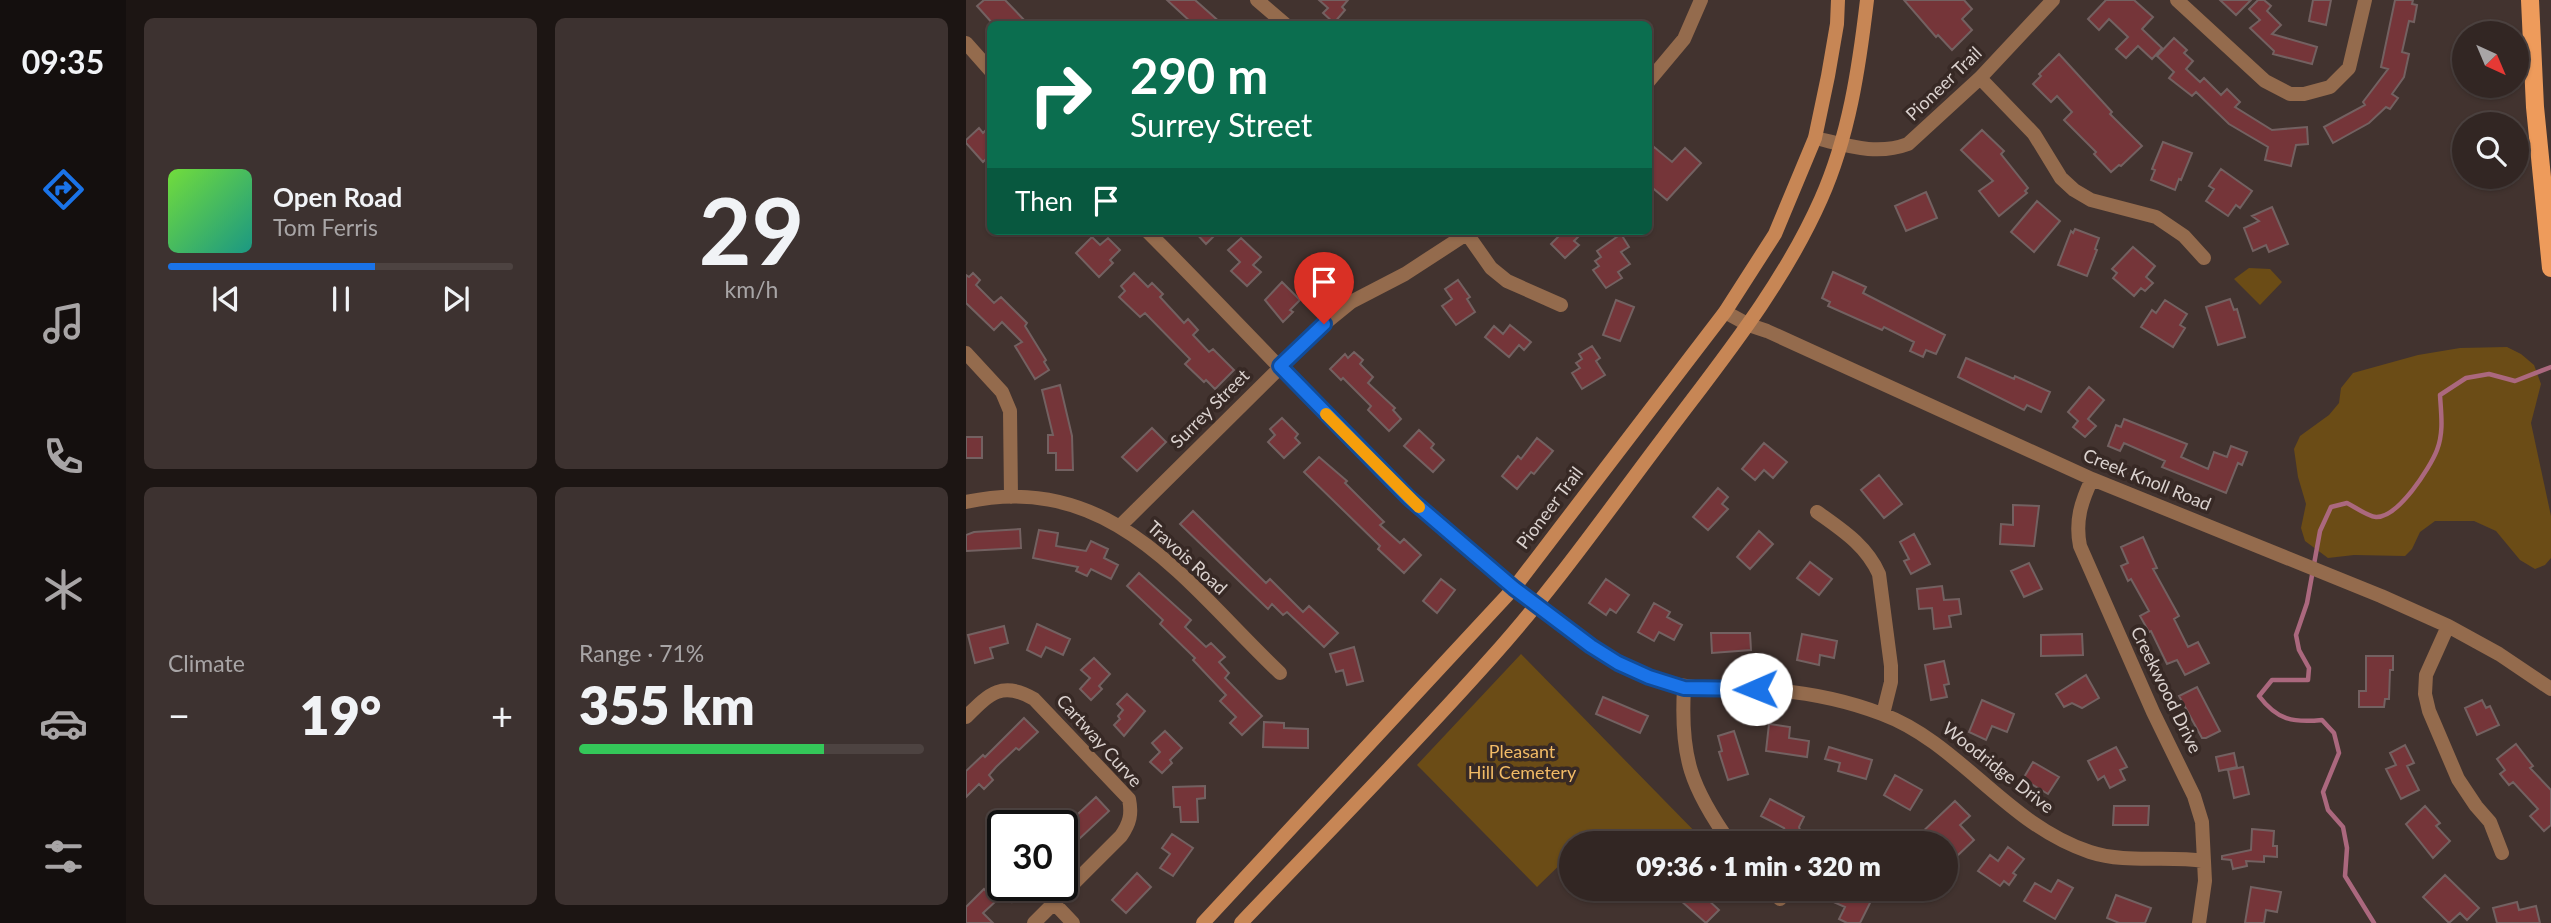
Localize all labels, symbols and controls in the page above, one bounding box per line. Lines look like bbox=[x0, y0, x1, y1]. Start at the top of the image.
north arrow bbox=[2452, 21, 2529, 98]
map controls bbox=[2452, 21, 2529, 189]
text: 09:35 bbox=[22, 42, 104, 81]
street label: Pioneer Trail bbox=[1901, 42, 1986, 125]
text: 290 m bbox=[1130, 46, 1268, 104]
icon: right bbox=[1015, 49, 1106, 140]
text: Surrey Street bbox=[1130, 105, 1312, 144]
button: search bbox=[2452, 112, 2529, 189]
icon: directions bbox=[39, 165, 88, 214]
text: 29 bbox=[699, 175, 804, 284]
text: Open Road bbox=[273, 181, 402, 213]
icon: arrive bbox=[1087, 182, 1125, 220]
text: Then bbox=[1015, 185, 1073, 217]
text: Tom Ferris bbox=[273, 213, 378, 241]
pin bbox=[1294, 252, 1354, 324]
icon: arrive bbox=[1305, 263, 1343, 301]
text: km/h bbox=[725, 275, 778, 303]
icon: previous bbox=[207, 280, 245, 318]
icon: pause bbox=[322, 280, 360, 318]
icon: next bbox=[437, 280, 475, 318]
icon: music bbox=[39, 299, 88, 348]
street label: Surrey Street bbox=[1165, 364, 1254, 452]
icon: phone bbox=[39, 432, 88, 481]
street label: Creek Knoll Road bbox=[2080, 443, 2215, 515]
street label: Pioneer Trail bbox=[1511, 462, 1587, 553]
street label: Travois Road bbox=[1143, 516, 1232, 599]
icon: climate bbox=[39, 565, 88, 614]
street label: Creekwood Drive bbox=[2127, 623, 2207, 757]
text: Range · 71% bbox=[579, 639, 704, 667]
text: Climate bbox=[168, 649, 245, 677]
position arrow bbox=[1719, 652, 1793, 726]
text: 355 km bbox=[579, 674, 755, 736]
text: 19° bbox=[300, 684, 381, 746]
street label: Cartway Curve bbox=[1052, 689, 1147, 791]
text: − bbox=[168, 692, 190, 738]
text: + bbox=[491, 692, 513, 738]
icon: car bbox=[39, 699, 88, 748]
street label: Woodridge Drive bbox=[1939, 717, 2059, 818]
park label: Pleasant Hill Cemetery bbox=[1468, 740, 1577, 783]
speed limit sign: 30 bbox=[987, 810, 1078, 901]
icon: filters bbox=[39, 832, 88, 881]
text: 09:36 · 1 min · 320 m bbox=[1636, 850, 1881, 882]

